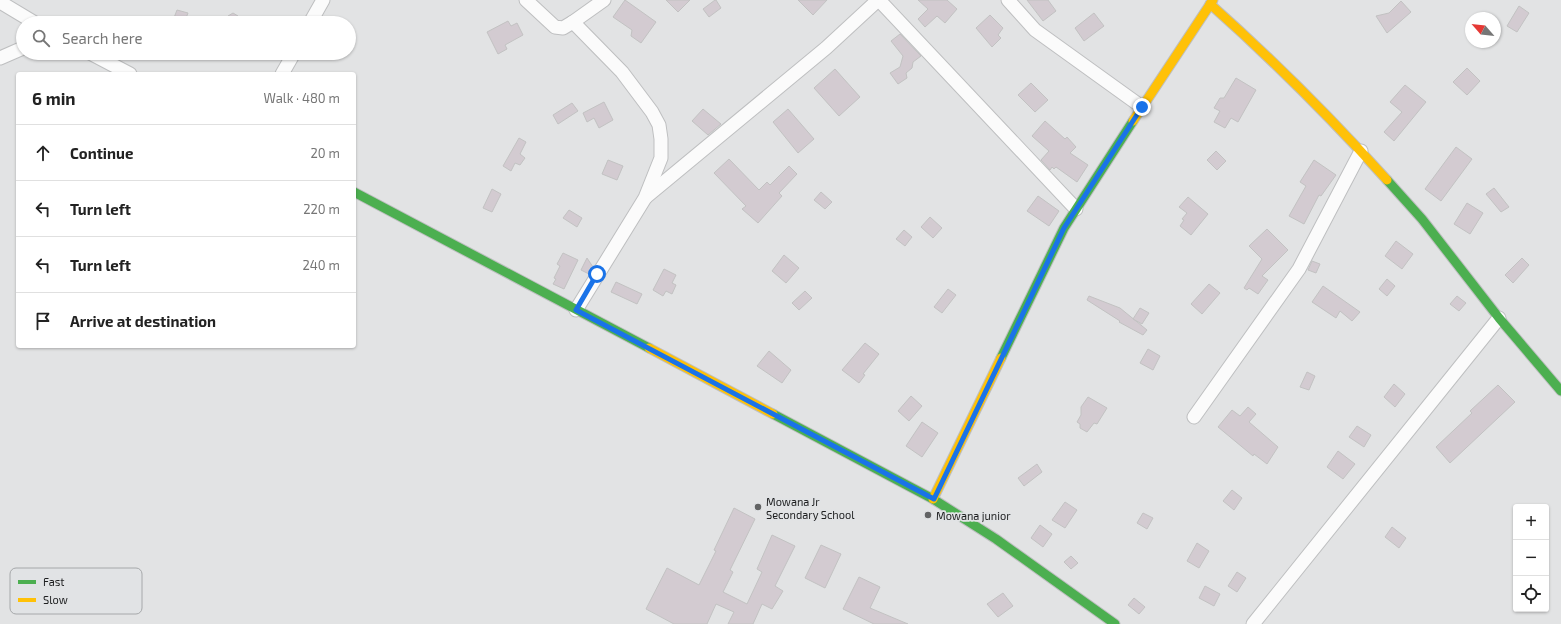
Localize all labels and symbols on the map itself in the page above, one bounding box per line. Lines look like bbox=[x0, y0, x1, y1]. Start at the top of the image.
north arrow bbox=[1465, 12, 1501, 48]
route end bbox=[1133, 98, 1151, 116]
route start bbox=[588, 265, 606, 283]
place label: Mowana Jr Secondary School bbox=[766, 495, 855, 521]
marker: Mowana Jr Secondary School bbox=[753, 502, 763, 512]
place label: Mowana junior bbox=[936, 509, 1011, 523]
marker: Mowana junior bbox=[923, 510, 933, 520]
legend bbox=[10, 568, 142, 614]
text: Fast bbox=[43, 575, 65, 588]
text: Slow bbox=[43, 593, 68, 606]

